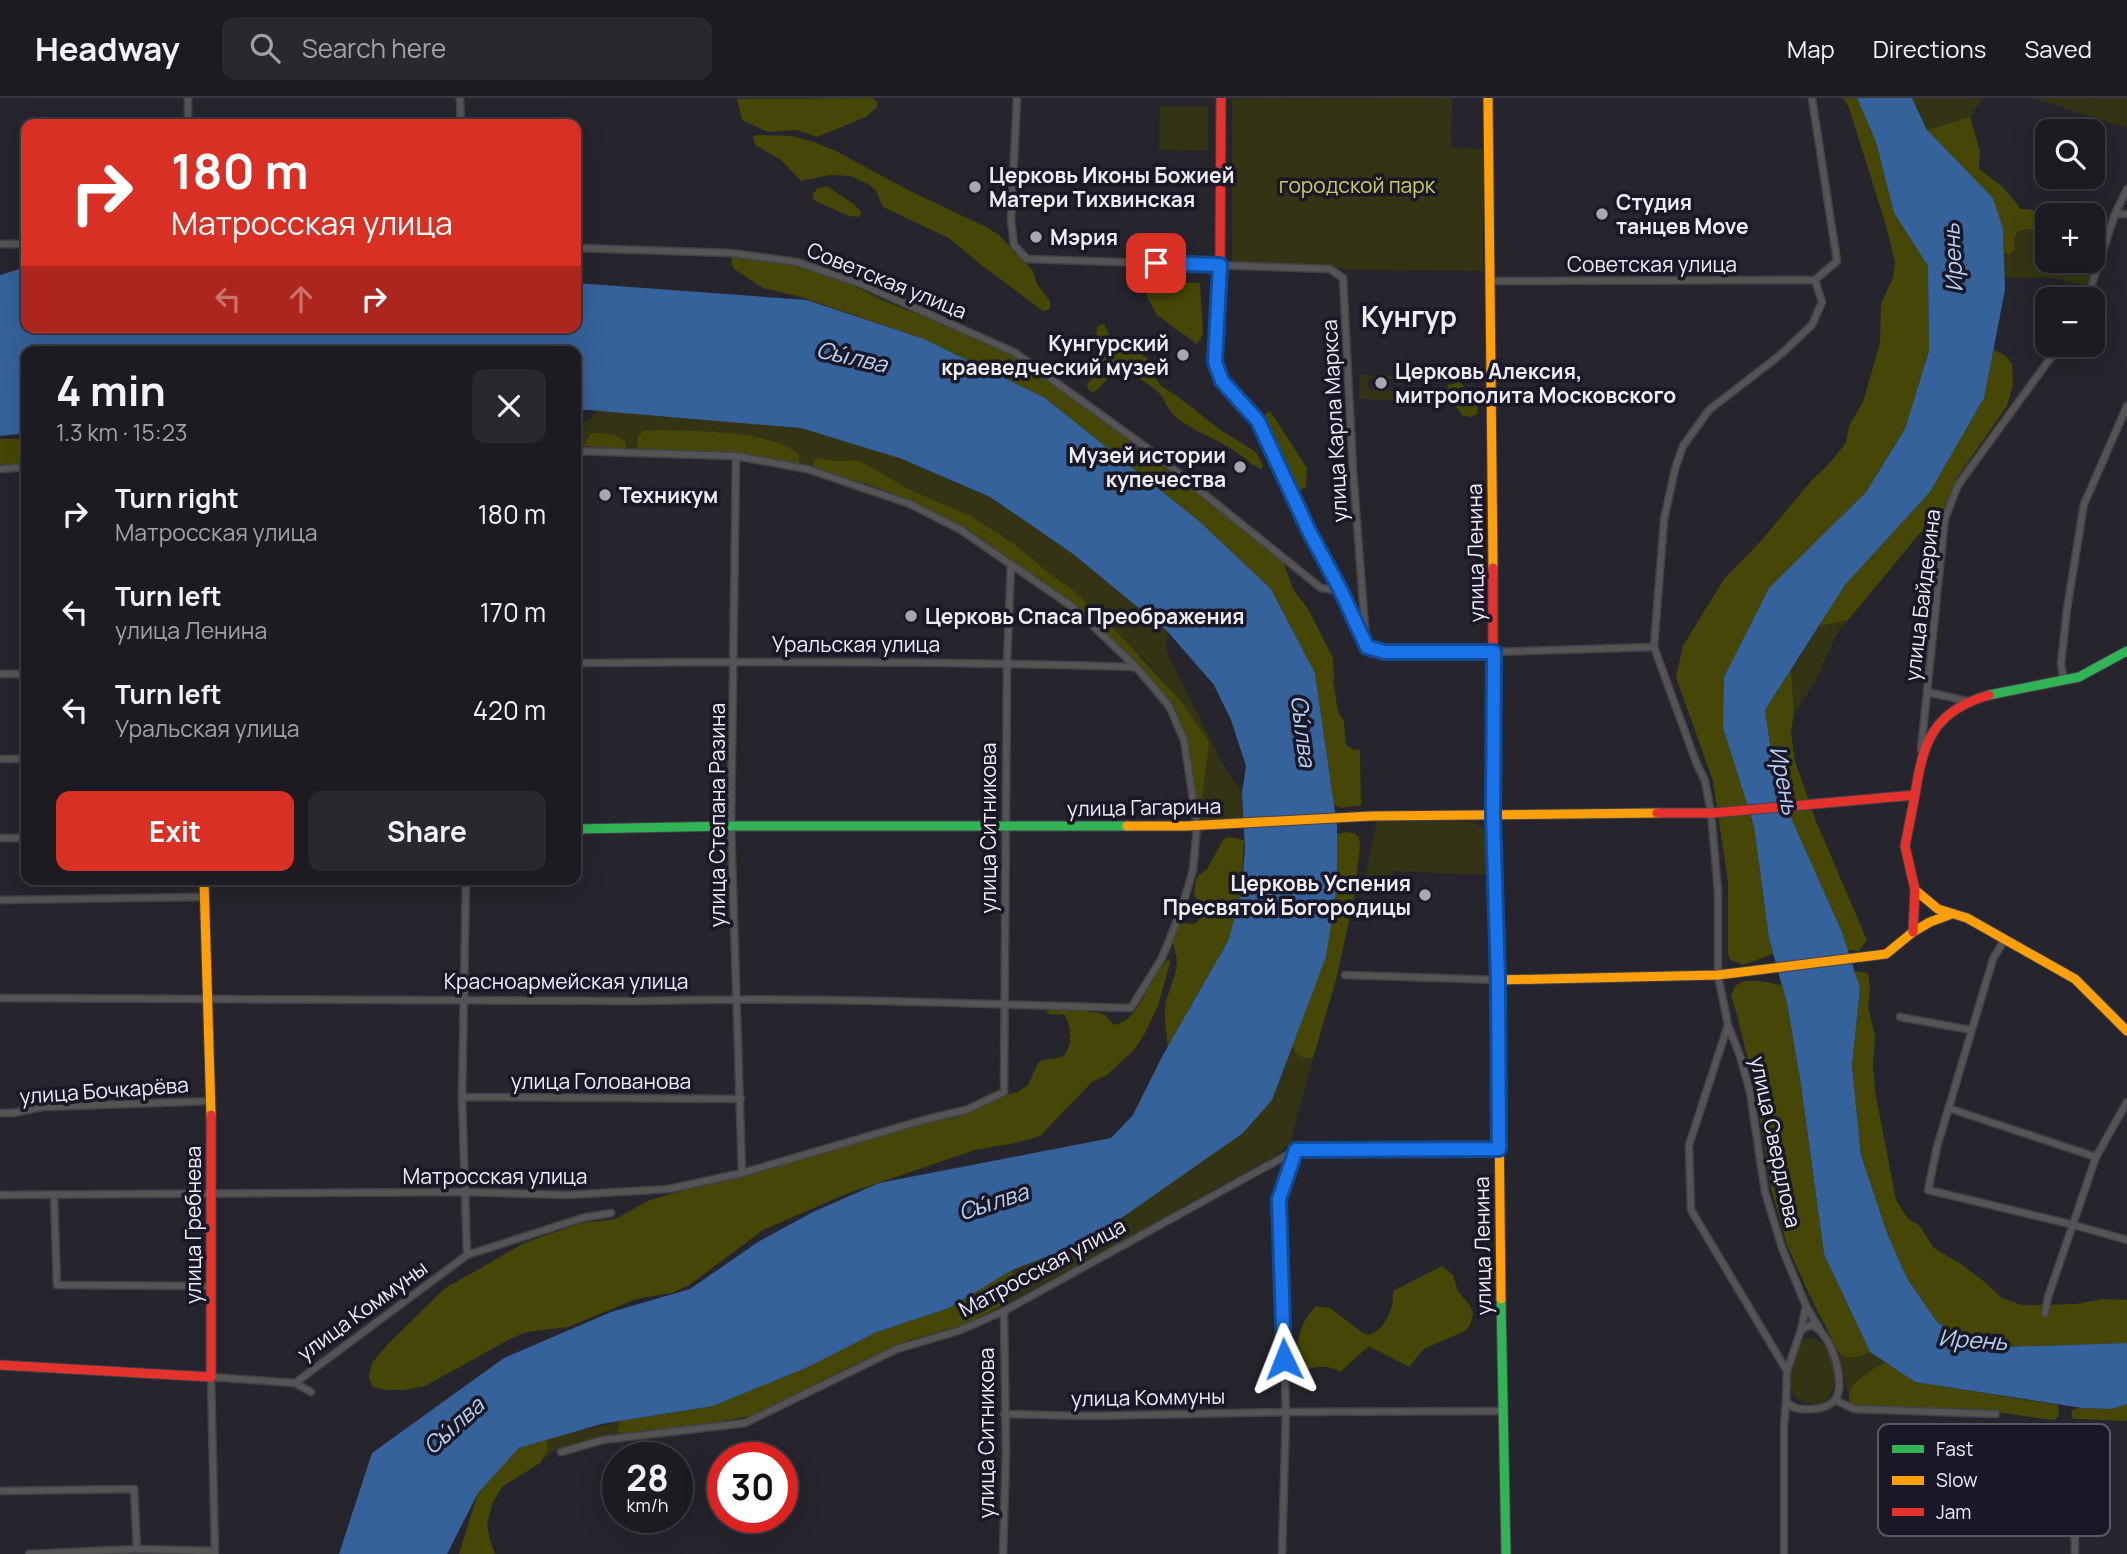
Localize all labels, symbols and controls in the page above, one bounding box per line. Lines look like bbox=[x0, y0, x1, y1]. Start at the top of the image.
search box bbox=[222, 17, 712, 80]
text: Headway bbox=[35, 26, 180, 71]
icon: search bbox=[246, 29, 284, 67]
text: Search here bbox=[302, 30, 446, 66]
text: Map bbox=[1787, 32, 1835, 65]
text: Directions bbox=[1873, 32, 1986, 65]
text: Saved bbox=[2024, 32, 2092, 65]
map controls bbox=[2035, 119, 2105, 357]
button: search bbox=[2035, 119, 2105, 189]
text: 180 m bbox=[171, 137, 309, 204]
icon: right bbox=[56, 147, 147, 238]
place label: Церковь Иконы Божией Матери Тихвинская bbox=[989, 161, 1234, 213]
park label: городской парк bbox=[1279, 171, 1436, 199]
marker: Церковь Иконы Божией Матери Тихвинская bbox=[967, 179, 983, 195]
place label: Студия танцев Move bbox=[1616, 188, 1749, 240]
text: Матросская улица bbox=[171, 201, 453, 245]
button: + bbox=[2035, 203, 2105, 273]
marker: Студия танцев Move bbox=[1594, 206, 1610, 222]
water label: Ирень bbox=[1934, 222, 1970, 293]
place label: Мэрия bbox=[1050, 223, 1118, 251]
marker: Мэрия bbox=[1028, 229, 1044, 245]
pin bbox=[1126, 233, 1186, 293]
street label: Советская улица bbox=[803, 235, 971, 325]
icon: arrive bbox=[1137, 244, 1175, 282]
street label: Советская улица bbox=[1567, 250, 1737, 278]
icon: left bbox=[209, 280, 247, 318]
icon: ahead bbox=[282, 280, 320, 318]
icon: right bbox=[355, 280, 393, 318]
button: − bbox=[2035, 287, 2105, 357]
district label: Кунгур bbox=[1361, 297, 1457, 335]
street label: улица Карла Маркса bbox=[1315, 319, 1353, 523]
place label: Кунгурский краеведческий музей bbox=[941, 329, 1169, 381]
water label: Сы́лва bbox=[813, 332, 892, 380]
marker: Кунгурский краеведческий музей bbox=[1175, 347, 1191, 363]
place label: Церковь Алексия, митрополита Московского bbox=[1395, 357, 1676, 409]
text: 4 min bbox=[56, 361, 166, 419]
button: close bbox=[472, 369, 546, 443]
marker: Церковь Алексия, митрополита Московского bbox=[1373, 375, 1389, 391]
text: 1.3 km · 15:23 bbox=[56, 416, 187, 448]
place label: Музей истории купечества bbox=[1069, 441, 1226, 493]
marker: Музей истории купечества bbox=[1232, 459, 1248, 475]
text: Turn right bbox=[115, 480, 239, 516]
place label: Техникум bbox=[619, 481, 718, 509]
street label: улица Ленина bbox=[1460, 483, 1490, 623]
marker: Техникум bbox=[597, 487, 613, 503]
icon: right bbox=[56, 495, 94, 533]
text: 180 m bbox=[478, 496, 546, 532]
street label: улица Байдерина bbox=[1898, 507, 1946, 683]
text: Матросская улица bbox=[115, 516, 318, 548]
text: Turn left bbox=[115, 578, 222, 614]
icon: left bbox=[56, 593, 94, 631]
text: 170 m bbox=[480, 594, 546, 630]
place label: Церковь Спаса Преображения bbox=[925, 602, 1245, 630]
marker: Церковь Спаса Преображения bbox=[903, 608, 919, 624]
text: улица Ленина bbox=[115, 614, 267, 646]
street label: Уральская улица bbox=[772, 630, 940, 658]
text: Turn left bbox=[115, 676, 222, 712]
icon: left bbox=[56, 691, 94, 729]
text: 420 m bbox=[473, 692, 546, 728]
water label: Сы́лва bbox=[1284, 693, 1324, 770]
street label: улица Степана Разина bbox=[703, 703, 731, 927]
text: Уральская улица bbox=[115, 712, 300, 744]
street label: улица Ситникова bbox=[974, 742, 1002, 914]
water label: Ирень bbox=[1763, 743, 1807, 817]
button: Exit bbox=[56, 791, 294, 871]
button: Share bbox=[308, 791, 546, 871]
street label: улица Гагарина bbox=[1067, 792, 1221, 822]
place label: Церковь Успения Пресвятой Богородицы bbox=[1163, 869, 1411, 921]
marker: Церковь Успения Пресвятой Богородицы bbox=[1417, 887, 1433, 903]
street label: Красноармейская улица bbox=[444, 967, 688, 995]
street label: улица Свердлова bbox=[1744, 1054, 1808, 1230]
street label: улица Голованова bbox=[511, 1067, 691, 1095]
street label: улица Бочкарёва bbox=[18, 1070, 190, 1110]
street label: улица Гребнева bbox=[179, 1146, 207, 1304]
street label: Матросская улица bbox=[403, 1162, 587, 1190]
water label: Сы́лва bbox=[954, 1174, 1033, 1227]
street label: улица Ленина bbox=[1467, 1176, 1497, 1316]
street label: Матросская улица bbox=[954, 1211, 1130, 1323]
street label: улица Коммуны bbox=[291, 1253, 433, 1367]
water label: Ирень bbox=[1938, 1321, 2009, 1357]
position arrow bbox=[1247, 1322, 1321, 1396]
street label: улица Ситникова bbox=[972, 1347, 1000, 1519]
street label: улица Коммуны bbox=[1071, 1382, 1225, 1412]
water label: Сы́лва bbox=[416, 1388, 491, 1461]
legend bbox=[1878, 1424, 2110, 1536]
text: Fast bbox=[1936, 1436, 1973, 1462]
speed limit sign: 30 bbox=[707, 1442, 798, 1533]
text: 28 bbox=[626, 1454, 669, 1502]
text: Slow bbox=[1936, 1467, 1978, 1493]
text: km/h bbox=[627, 1493, 668, 1517]
text: Jam bbox=[1936, 1499, 1971, 1525]

